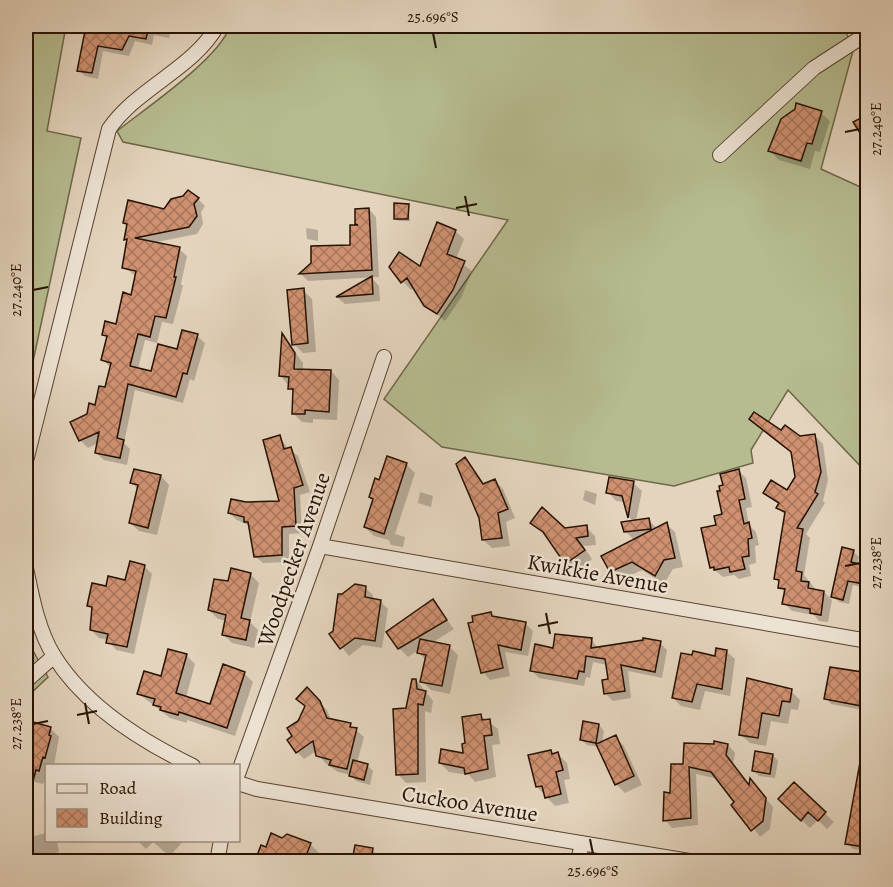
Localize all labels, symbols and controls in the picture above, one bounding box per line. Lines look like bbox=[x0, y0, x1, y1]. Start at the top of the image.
text: 25.696°S bbox=[407, 7, 459, 27]
text: 27.240°E bbox=[866, 102, 886, 156]
text: 27.240°E bbox=[6, 263, 26, 317]
street label: Woodpecker Avenue bbox=[250, 468, 338, 651]
text: 27.238°E bbox=[866, 537, 886, 589]
street label: Kwikkie Avenue bbox=[525, 547, 671, 601]
text: 27.238°E bbox=[6, 698, 26, 750]
legend bbox=[45, 764, 240, 842]
text: Road bbox=[99, 776, 137, 800]
street label: Cuckoo Avenue bbox=[400, 778, 540, 830]
text: Building bbox=[99, 806, 163, 830]
text: 25.696°S bbox=[567, 861, 619, 881]

